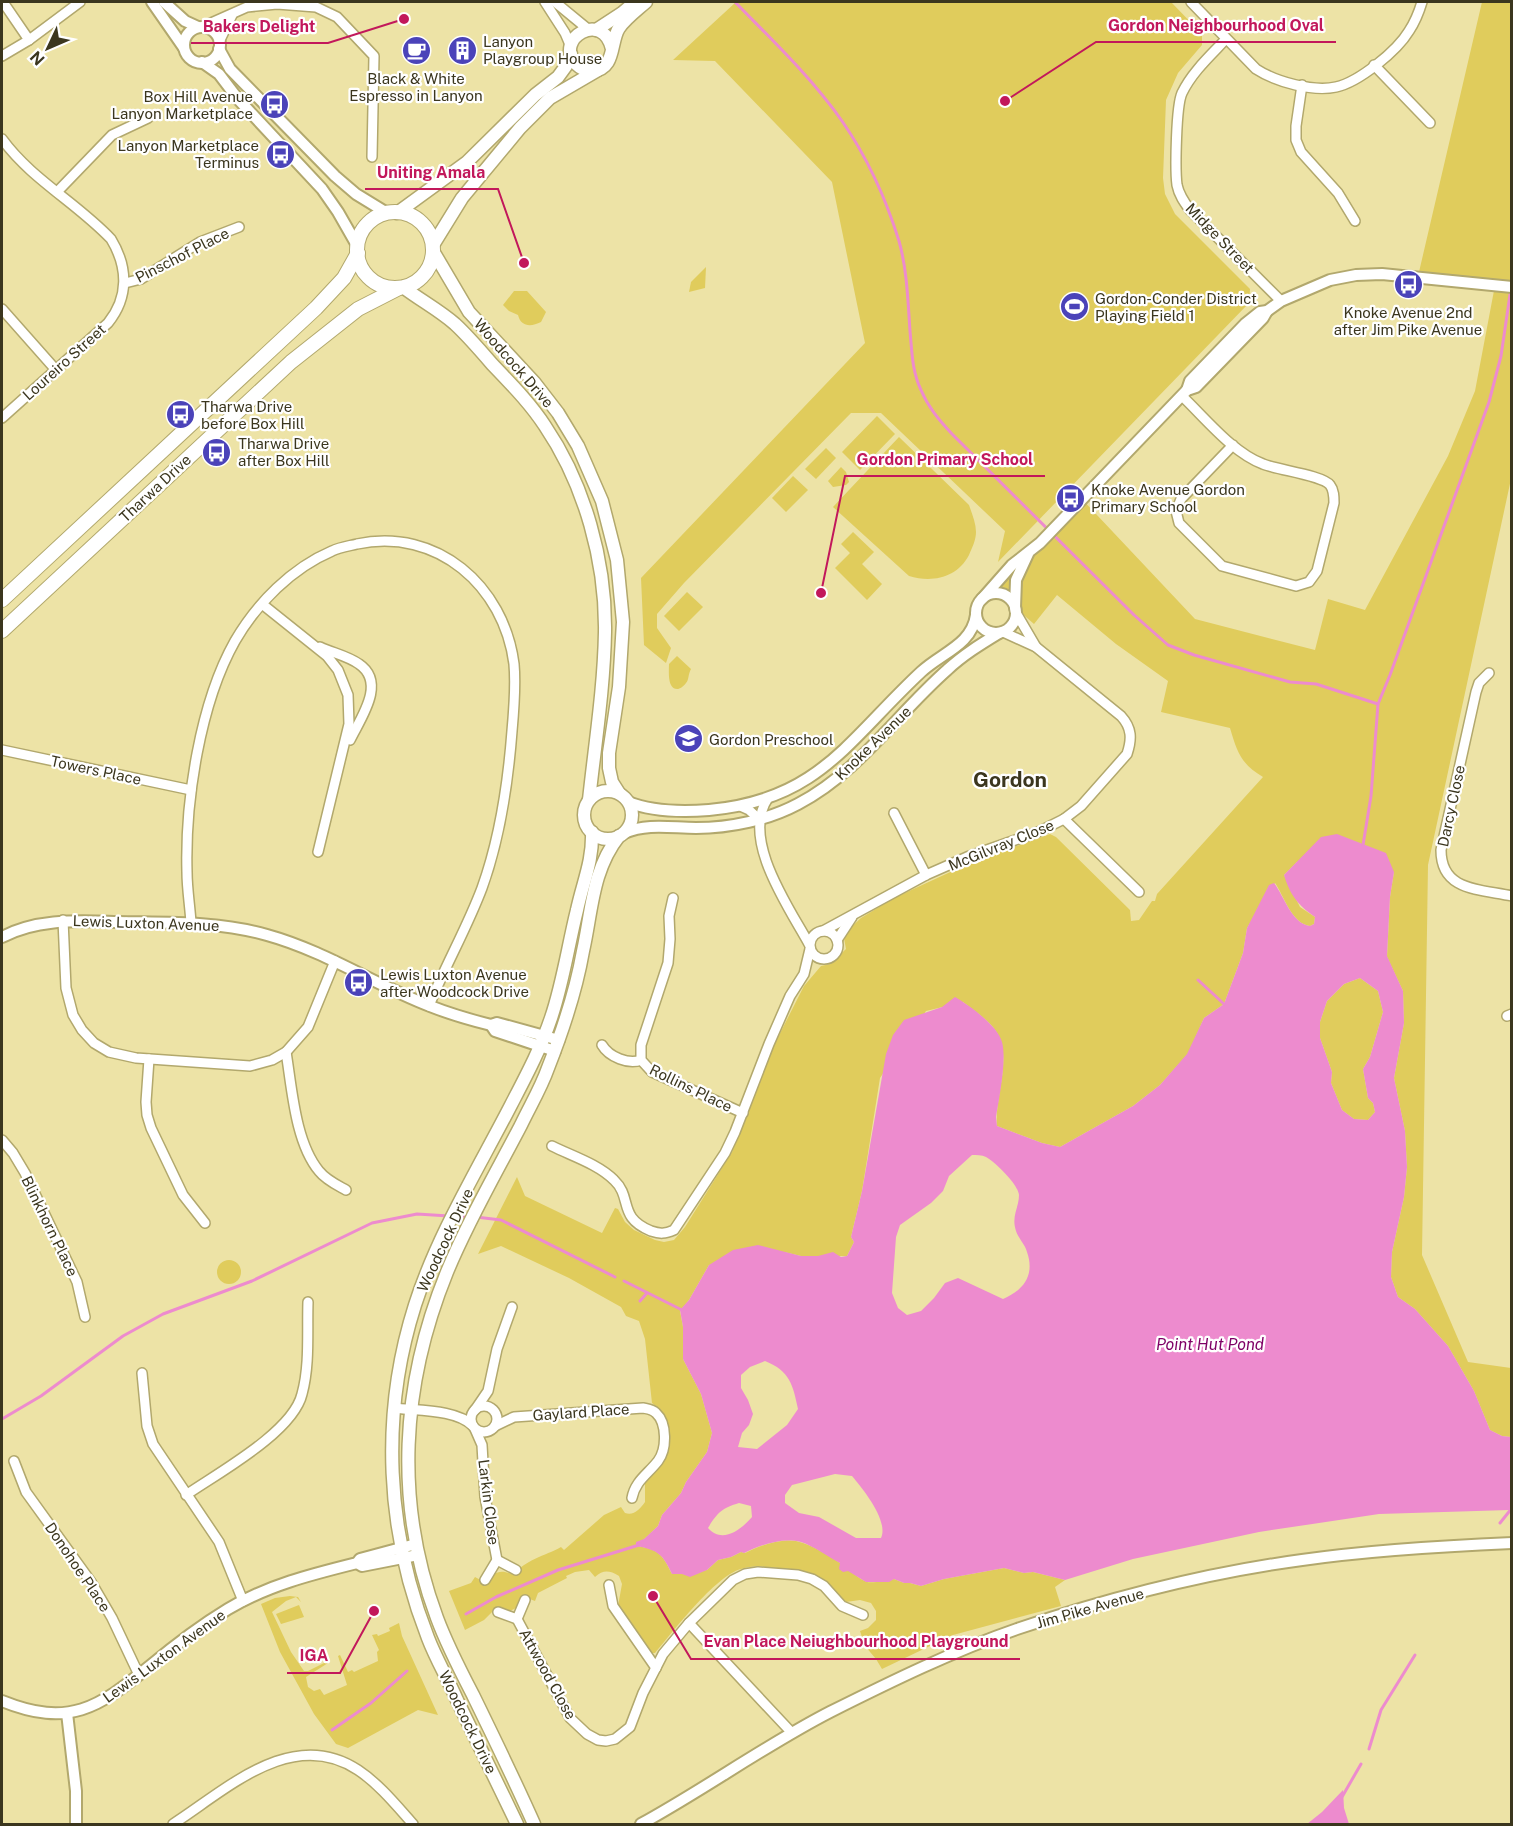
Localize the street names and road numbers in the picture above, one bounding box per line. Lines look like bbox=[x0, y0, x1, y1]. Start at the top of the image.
street label: Midge Street bbox=[1182, 199, 1258, 277]
street label: Pinschof Place bbox=[132, 224, 232, 286]
street label: Woodcock Drive bbox=[471, 315, 557, 411]
street label: Loureiro Street bbox=[19, 320, 109, 404]
street label: Tharwa Drive bbox=[116, 451, 194, 525]
street label: Knoke Avenue bbox=[831, 703, 915, 783]
street label: Towers Place bbox=[49, 752, 143, 788]
street label: Darcy Close bbox=[1434, 764, 1468, 848]
street label: McGilvray Close bbox=[946, 816, 1056, 874]
street label: Lewis Luxton Avenue bbox=[72, 912, 220, 934]
street label: Rollins Place bbox=[647, 1061, 735, 1115]
street label: Blinkhorn Place bbox=[18, 1173, 82, 1279]
street label: Woodcock Drive bbox=[414, 1186, 476, 1294]
street label: Gaylard Place bbox=[532, 1400, 630, 1424]
street label: Larkin Close bbox=[475, 1458, 503, 1546]
street label: Donohoe Place bbox=[42, 1519, 114, 1615]
street label: Jim Pike Avenue bbox=[1034, 1584, 1146, 1632]
street label: Lewis Luxton Avenue bbox=[100, 1606, 228, 1706]
street label: Attwood Close bbox=[516, 1626, 580, 1722]
street label: Woodcock Drive bbox=[436, 1668, 500, 1776]

